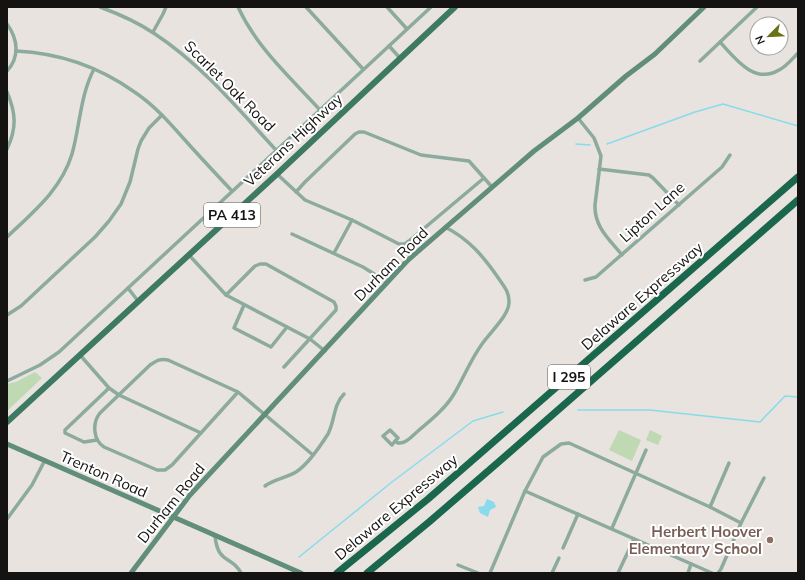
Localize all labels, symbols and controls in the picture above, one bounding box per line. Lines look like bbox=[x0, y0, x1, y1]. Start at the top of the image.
north arrow bbox=[749, 16, 789, 56]
text: N bbox=[752, 33, 768, 47]
street label: Scarlet Oak Road bbox=[180, 36, 280, 136]
street label: Veterans Highway bbox=[240, 89, 346, 191]
street label: Lipton Lane bbox=[615, 178, 689, 246]
road number: PA 413 bbox=[204, 203, 260, 227]
street label: Durham Road bbox=[350, 223, 432, 305]
street label: Delaware Expressway bbox=[577, 238, 707, 354]
road number: I 295 bbox=[548, 365, 590, 389]
street label: Trenton Road bbox=[57, 446, 151, 502]
street label: Delaware Expressway bbox=[331, 450, 462, 564]
street label: Durham Road bbox=[133, 459, 209, 547]
place label: Herbert Hoover Elementary School bbox=[629, 522, 762, 558]
marker: Herbert Hoover Elementary School bbox=[765, 535, 775, 545]

